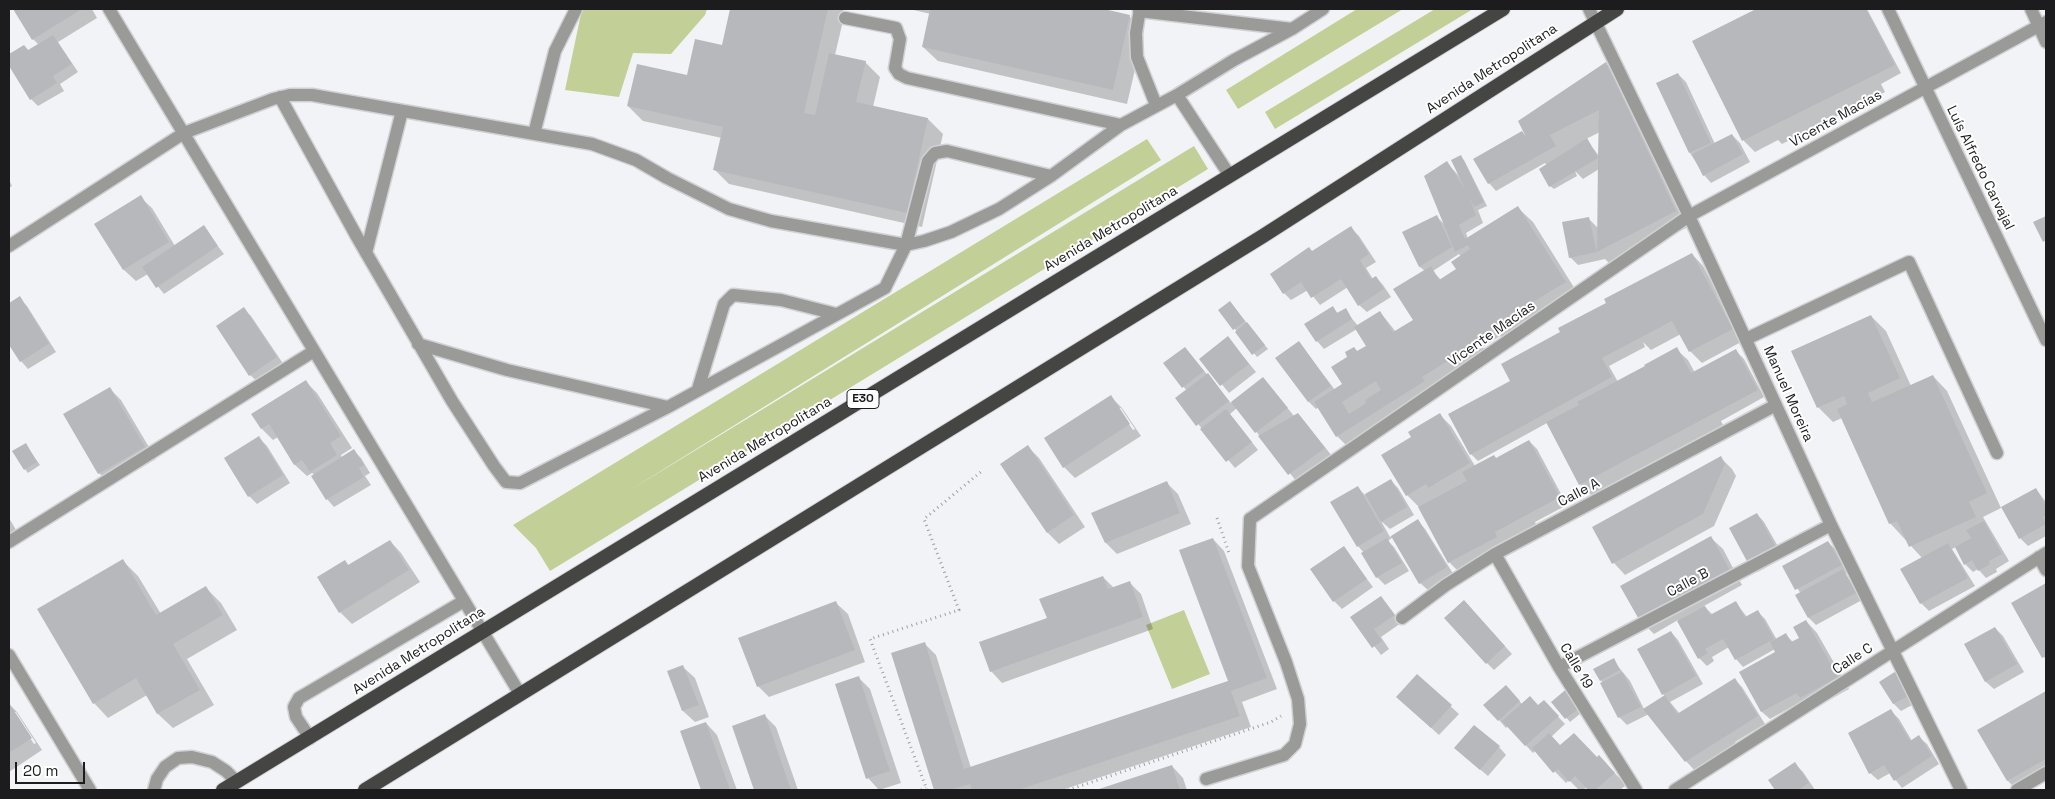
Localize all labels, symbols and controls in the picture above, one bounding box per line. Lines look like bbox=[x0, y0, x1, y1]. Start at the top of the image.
street label: Avenida Metropolitana bbox=[1423, 20, 1561, 118]
street label: Vicente Macías bbox=[1787, 87, 1885, 151]
street label: Luís Alfredo Carvajal bbox=[1943, 103, 2017, 233]
street label: Avenida Metropolitana bbox=[1041, 182, 1181, 276]
street label: Vicente Macías bbox=[1445, 298, 1539, 370]
street label: Manuel Moreira bbox=[1759, 343, 1817, 445]
road number: E30 bbox=[847, 389, 879, 408]
street label: Avenida Metropolitana bbox=[695, 393, 835, 487]
street label: Calle A bbox=[1555, 475, 1603, 511]
street label: Calle B bbox=[1664, 565, 1712, 601]
street label: Avenida Metropolitana bbox=[350, 603, 488, 699]
street label: Calle 19 bbox=[1556, 640, 1596, 692]
street label: Calle C bbox=[1830, 640, 1876, 678]
scale bar bbox=[18, 752, 88, 784]
text: 20 m bbox=[23, 761, 58, 780]

